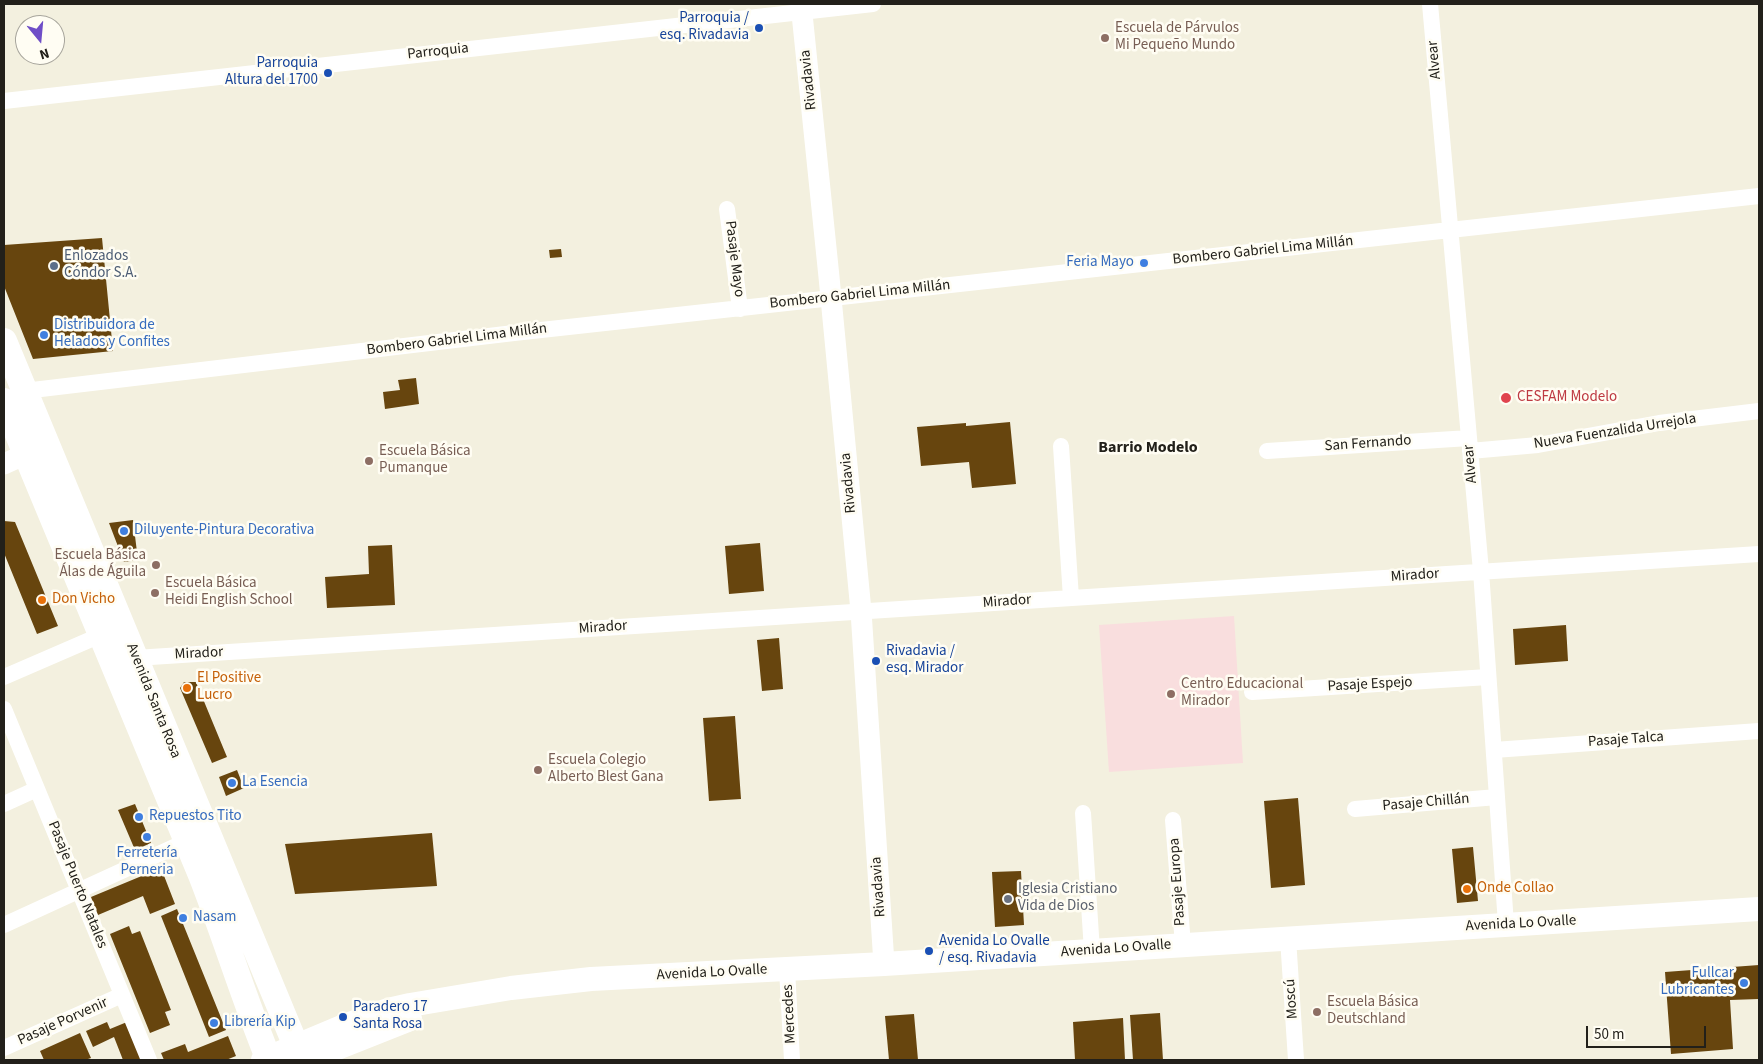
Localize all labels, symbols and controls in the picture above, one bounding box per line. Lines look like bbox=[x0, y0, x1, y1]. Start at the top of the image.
place label: Parroquia / esq. Rivadavia bbox=[660, 10, 749, 45]
north arrow bbox=[15, 15, 65, 65]
place label: Escuela de Párvulos Mi Pequeño Mundo bbox=[1115, 20, 1239, 55]
marker: Parroquia / esq. Rivadavia bbox=[753, 22, 765, 34]
marker: Escuela de Párvulos Mi Pequeño Mundo bbox=[1099, 32, 1111, 44]
street label: Parroquia bbox=[406, 40, 470, 64]
street label: Alvear bbox=[1424, 40, 1446, 80]
text: N bbox=[37, 42, 51, 64]
street label: Rivadavia bbox=[797, 49, 821, 111]
place label: Parroquia Altura del 1700 bbox=[225, 55, 318, 90]
marker: Parroquia Altura del 1700 bbox=[322, 67, 334, 79]
street label: Pasaje Mayo bbox=[720, 220, 748, 298]
street label: Bombero Gabriel Lima Millán bbox=[1172, 233, 1354, 269]
place label: Enlozados Cóndor S.A. bbox=[64, 248, 137, 283]
place label: Feria Mayo bbox=[1066, 254, 1134, 272]
marker: Feria Mayo bbox=[1138, 257, 1150, 269]
marker: Enlozados Cóndor S.A. bbox=[48, 260, 60, 272]
street label: Bombero Gabriel Lima Millán bbox=[769, 277, 951, 313]
place label: Distribuidora de Helados y Confites bbox=[54, 317, 170, 352]
street label: Bombero Gabriel Lima Millán bbox=[366, 320, 548, 360]
marker: Distribuidora de Helados y Confites bbox=[38, 329, 50, 341]
place label: CESFAM Modelo bbox=[1517, 389, 1617, 407]
marker: CESFAM Modelo bbox=[1499, 391, 1513, 405]
street label: Nueva Fuenzalida Urrejola bbox=[1532, 410, 1698, 454]
street label: San Fernando bbox=[1324, 432, 1412, 456]
district label: Barrio Modelo bbox=[1098, 438, 1198, 458]
place label: Escuela Básica Pumanque bbox=[379, 443, 471, 478]
street label: Alvear bbox=[1460, 444, 1482, 484]
street label: Rivadavia bbox=[837, 452, 861, 514]
marker: Escuela Básica Pumanque bbox=[363, 455, 375, 467]
place label: Diluyente-Pintura Decorativa bbox=[134, 522, 314, 540]
marker: Diluyente-Pintura Decorativa bbox=[118, 525, 130, 537]
place label: Escuela Básica Álas de Águila bbox=[54, 547, 146, 582]
marker: Escuela Básica Álas de Águila bbox=[150, 559, 162, 571]
street label: Mirador bbox=[1390, 565, 1440, 587]
place label: Escuela Básica Heidi English School bbox=[165, 575, 293, 610]
marker: Escuela Básica Heidi English School bbox=[149, 587, 161, 599]
place label: Don Vicho bbox=[52, 591, 115, 609]
street label: Mirador bbox=[982, 591, 1032, 613]
marker: Don Vicho bbox=[36, 594, 48, 606]
street label: Mirador bbox=[578, 617, 628, 639]
street label: Avenida Santa Rosa bbox=[122, 641, 184, 761]
place label: Rivadavia / esq. Mirador bbox=[886, 643, 963, 678]
street label: Mirador bbox=[174, 644, 224, 664]
marker: Rivadavia / esq. Mirador bbox=[870, 655, 882, 667]
place label: El Positive Lucro bbox=[197, 670, 261, 705]
street label: Pasaje Espejo bbox=[1327, 674, 1413, 696]
place label: Centro Educacional Mirador bbox=[1181, 676, 1303, 711]
marker: El Positive Lucro bbox=[181, 682, 193, 694]
marker: Centro Educacional Mirador bbox=[1165, 688, 1177, 700]
street label: Pasaje Talca bbox=[1587, 728, 1665, 752]
place label: Escuela Colegio Alberto Blest Gana bbox=[548, 752, 664, 787]
marker: Escuela Colegio Alberto Blest Gana bbox=[532, 764, 544, 776]
place label: La Esencia bbox=[242, 774, 308, 792]
marker: La Esencia bbox=[226, 777, 238, 789]
street label: Pasaje Chillán bbox=[1382, 790, 1470, 816]
place label: Repuestos Tito bbox=[149, 808, 242, 826]
marker: Repuestos Tito bbox=[133, 811, 145, 823]
street label: Pasaje Puerto Natales bbox=[43, 819, 111, 951]
marker: Ferretería Perneria bbox=[141, 831, 153, 843]
street label: Pasaje Europa bbox=[1166, 837, 1190, 927]
place label: Ferretería Perneria bbox=[117, 845, 177, 880]
street label: Rivadavia bbox=[868, 856, 890, 918]
place label: Onde Collao bbox=[1477, 880, 1554, 898]
place label: Iglesia Cristiano Vida de Dios bbox=[1018, 881, 1117, 916]
marker: Onde Collao bbox=[1461, 883, 1473, 895]
marker: Iglesia Cristiano Vida de Dios bbox=[1002, 893, 1014, 905]
place label: Nasam bbox=[193, 909, 237, 927]
marker: Nasam bbox=[177, 912, 189, 924]
street label: Avenida Lo Ovalle bbox=[1465, 912, 1577, 936]
place label: Avenida Lo Ovalle / esq. Rivadavia bbox=[939, 933, 1050, 968]
street label: Avenida Lo Ovalle bbox=[1060, 936, 1172, 962]
marker: Avenida Lo Ovalle / esq. Rivadavia bbox=[923, 945, 935, 957]
street label: Avenida Lo Ovalle bbox=[656, 961, 768, 985]
place label: Fullcar Lubricantes bbox=[1660, 965, 1734, 1000]
marker: Fullcar Lubricantes bbox=[1738, 977, 1750, 989]
street label: Moscú bbox=[1282, 978, 1302, 1020]
street label: Mercedes bbox=[779, 984, 801, 1044]
street label: Pasaje Porvenir bbox=[15, 994, 111, 1050]
place label: Escuela Básica Deutschland bbox=[1327, 994, 1419, 1029]
place label: Paradero 17 Santa Rosa bbox=[353, 999, 428, 1034]
marker: Escuela Básica Deutschland bbox=[1311, 1006, 1323, 1018]
marker: Paradero 17 Santa Rosa bbox=[337, 1011, 349, 1023]
place label: Librería Kip bbox=[224, 1014, 296, 1032]
scale bar bbox=[1588, 1016, 1708, 1048]
marker: Librería Kip bbox=[208, 1017, 220, 1029]
text: 50 m bbox=[1594, 1024, 1624, 1045]

